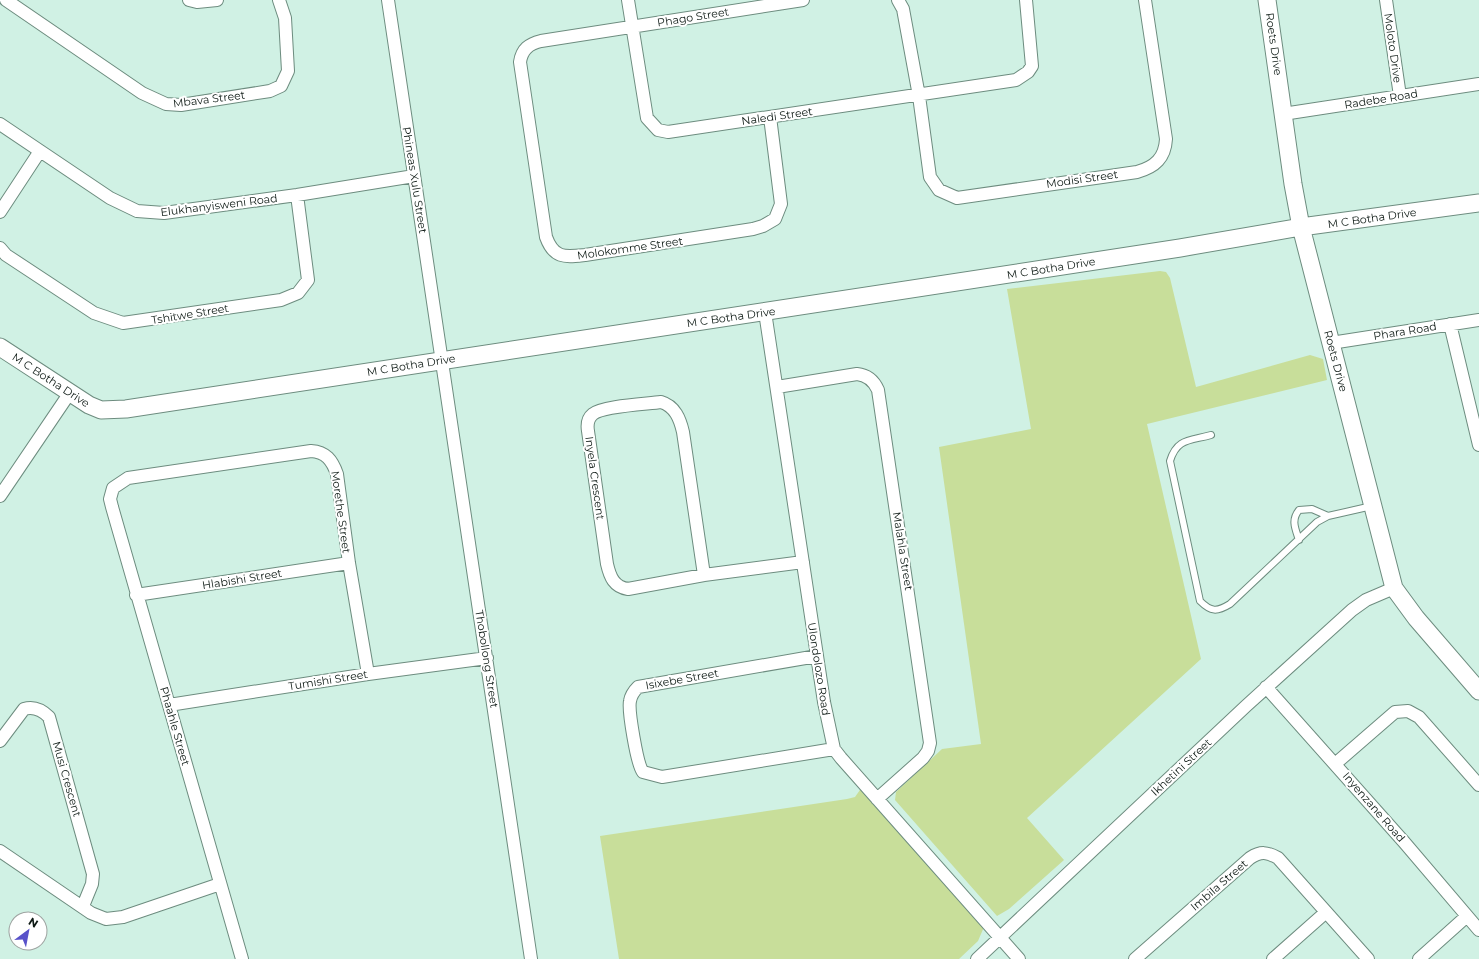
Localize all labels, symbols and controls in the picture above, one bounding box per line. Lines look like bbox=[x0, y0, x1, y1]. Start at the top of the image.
street label: Phago Street bbox=[656, 4, 730, 30]
street label: Roets Drive bbox=[1263, 12, 1285, 77]
street label: Moloto Drive bbox=[1381, 12, 1405, 84]
street label: Radebe Road bbox=[1343, 86, 1419, 112]
street label: Mbava Street bbox=[172, 88, 246, 110]
street label: Naledi Street bbox=[741, 104, 814, 128]
street label: Phineas Xulu Street bbox=[400, 126, 430, 235]
street label: Modisi Street bbox=[1045, 167, 1119, 191]
street label: Elukhanyisweni Road bbox=[160, 191, 278, 219]
street label: M C Botha Drive bbox=[1327, 205, 1418, 231]
street label: Molokomme Street bbox=[576, 234, 684, 262]
street label: M C Botha Drive bbox=[1006, 254, 1097, 282]
street label: Tshitwe Street bbox=[150, 301, 230, 327]
street label: M C Botha Drive bbox=[686, 304, 777, 330]
street label: Phara Road bbox=[1372, 319, 1438, 343]
street label: Roets Drive bbox=[1321, 329, 1351, 394]
street label: M C Botha Drive bbox=[10, 350, 93, 410]
street label: M C Botha Drive bbox=[366, 351, 457, 379]
street label: Inyela Crescent bbox=[582, 435, 608, 521]
street label: Morethe Street bbox=[328, 470, 354, 555]
street label: Malahla Street bbox=[890, 511, 916, 592]
street label: Hlabishi Street bbox=[201, 566, 283, 592]
street label: Thobollong Street bbox=[472, 609, 502, 709]
street label: Ulondolozo Road bbox=[805, 621, 833, 717]
street label: Isixebe Street bbox=[644, 666, 720, 692]
street label: Tumishi Street bbox=[287, 667, 369, 693]
street label: Phaahle Street bbox=[157, 685, 193, 768]
street label: Ikhetini Street bbox=[1148, 735, 1215, 799]
street label: Musi Crescent bbox=[50, 740, 85, 819]
street label: Inyenzane Road bbox=[1340, 769, 1408, 845]
street label: Imbila Street bbox=[1188, 856, 1251, 914]
north arrow bbox=[8, 911, 48, 951]
text: N bbox=[26, 914, 41, 931]

